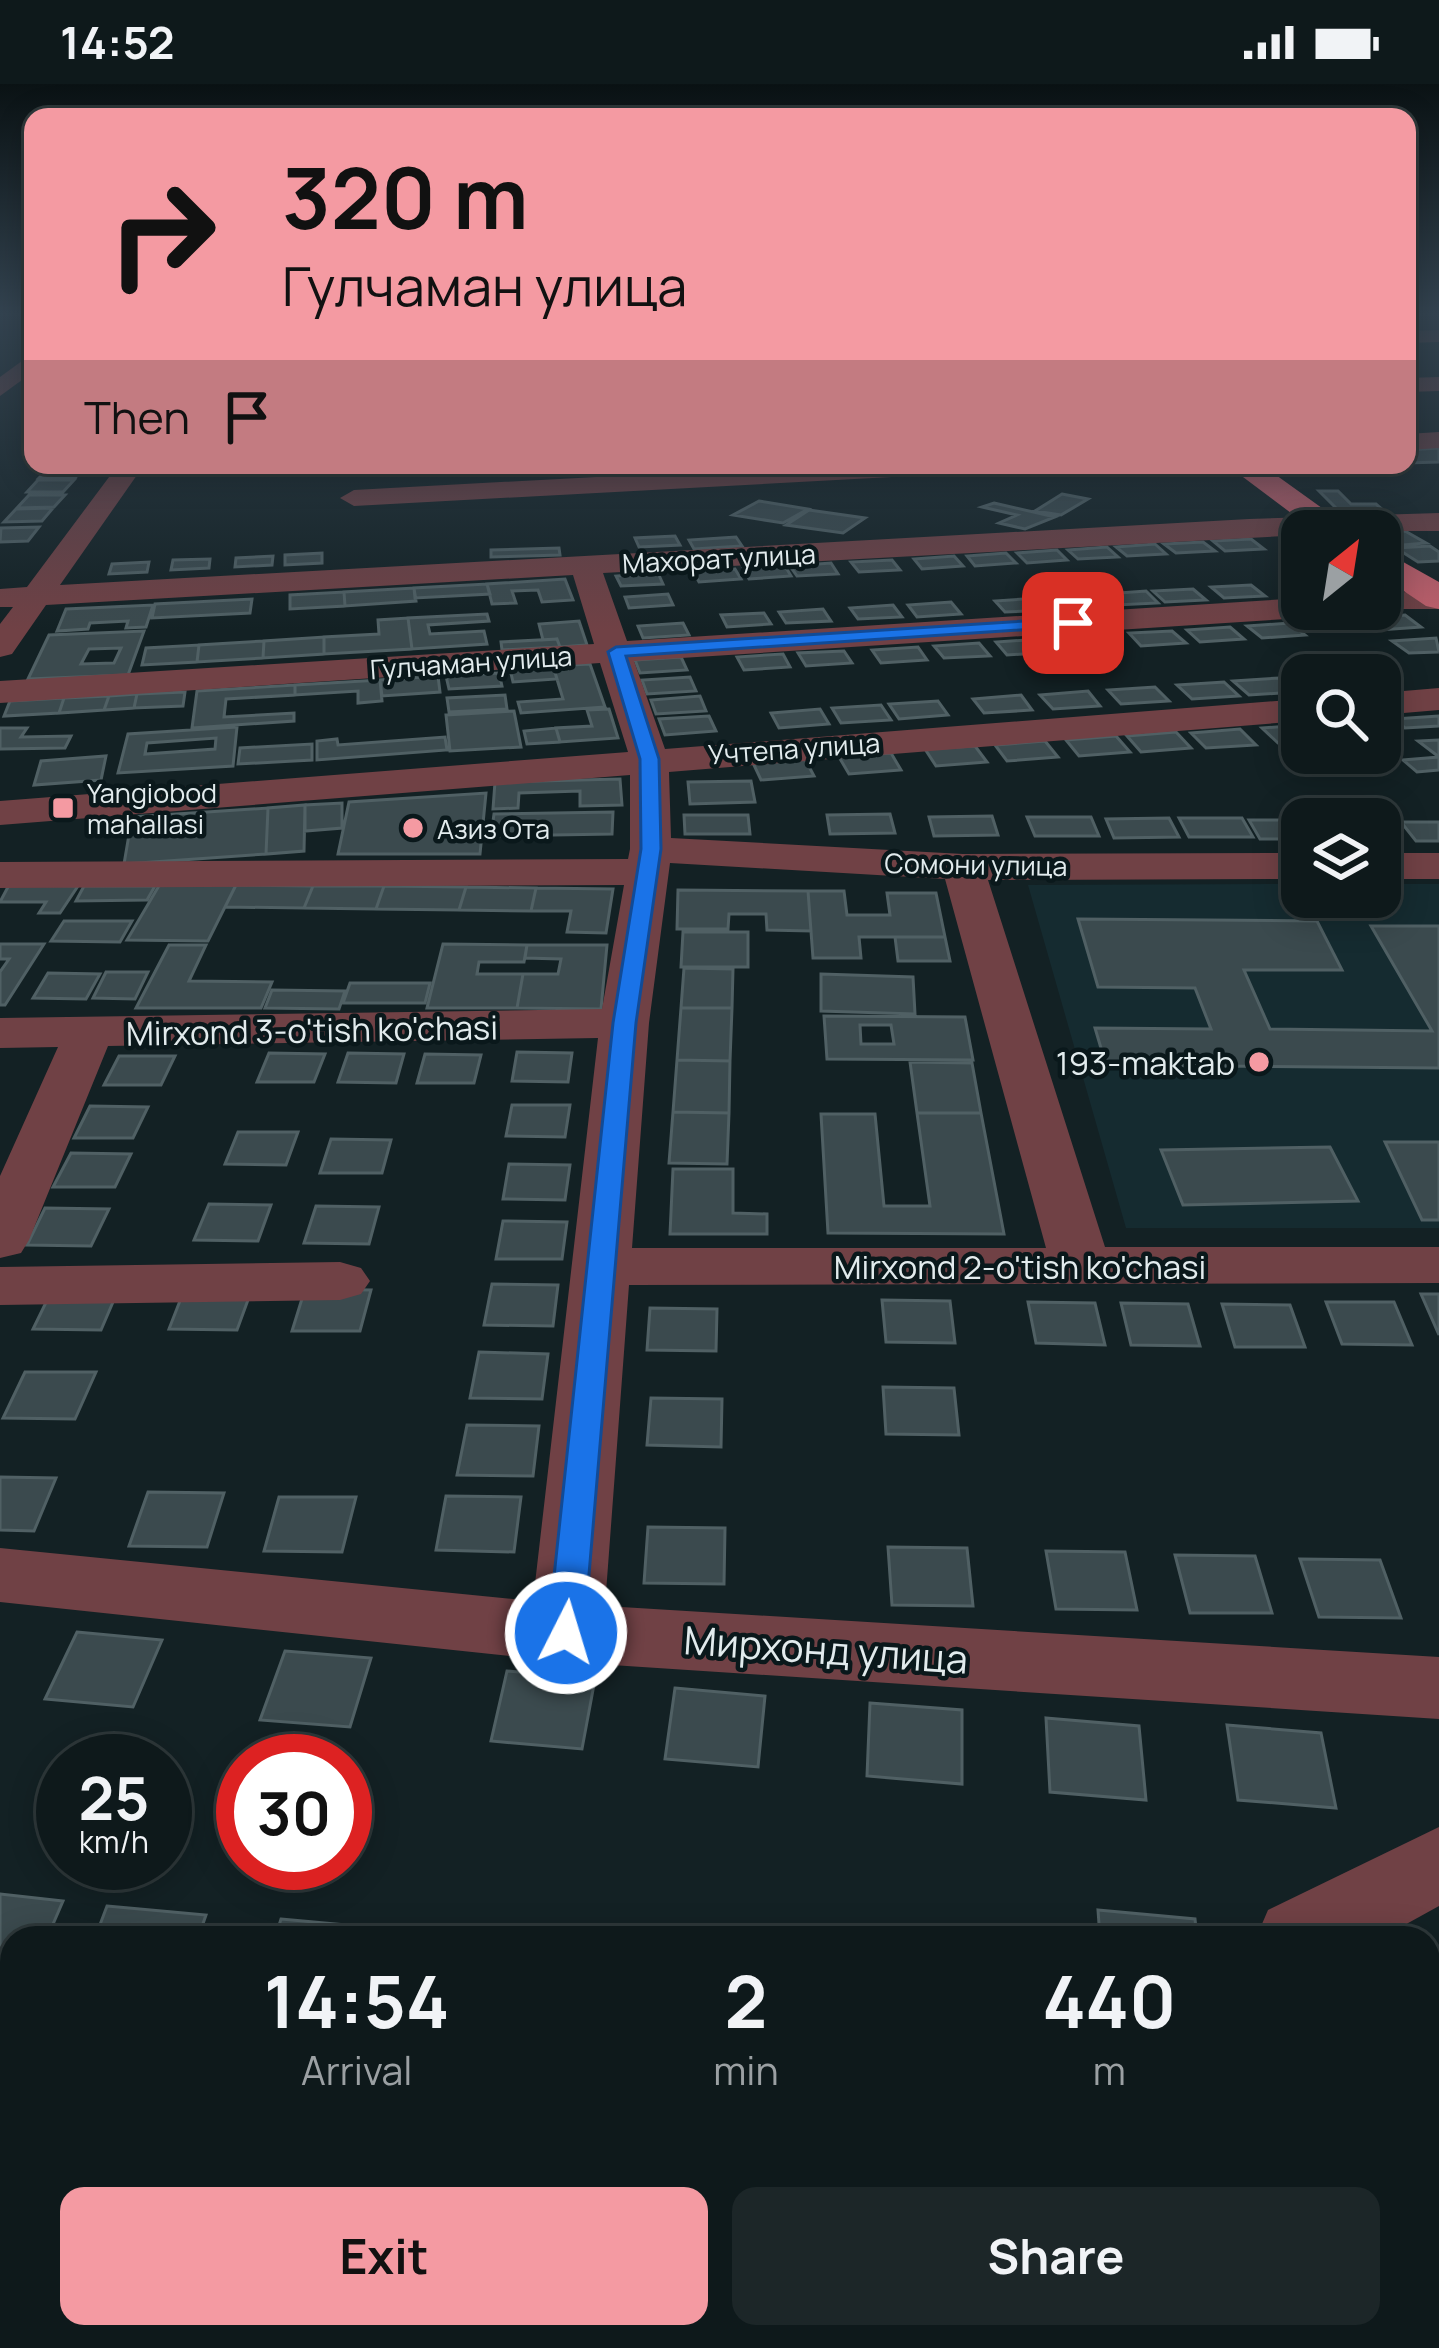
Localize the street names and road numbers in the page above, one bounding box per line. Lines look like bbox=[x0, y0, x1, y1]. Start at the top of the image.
street label: Махорат улица bbox=[621, 534, 817, 582]
street label: Гулчаман улица bbox=[369, 636, 573, 688]
street label: Учтепа улица bbox=[707, 724, 881, 772]
street label: Сомони улица bbox=[884, 844, 1068, 884]
street label: Mirxond 3-o'tish ko'chasi bbox=[126, 1004, 498, 1056]
street label: Mirxond 2-o'tish ko'chasi bbox=[834, 1244, 1206, 1289]
street label: Мирхонд улица bbox=[682, 1612, 970, 1686]

